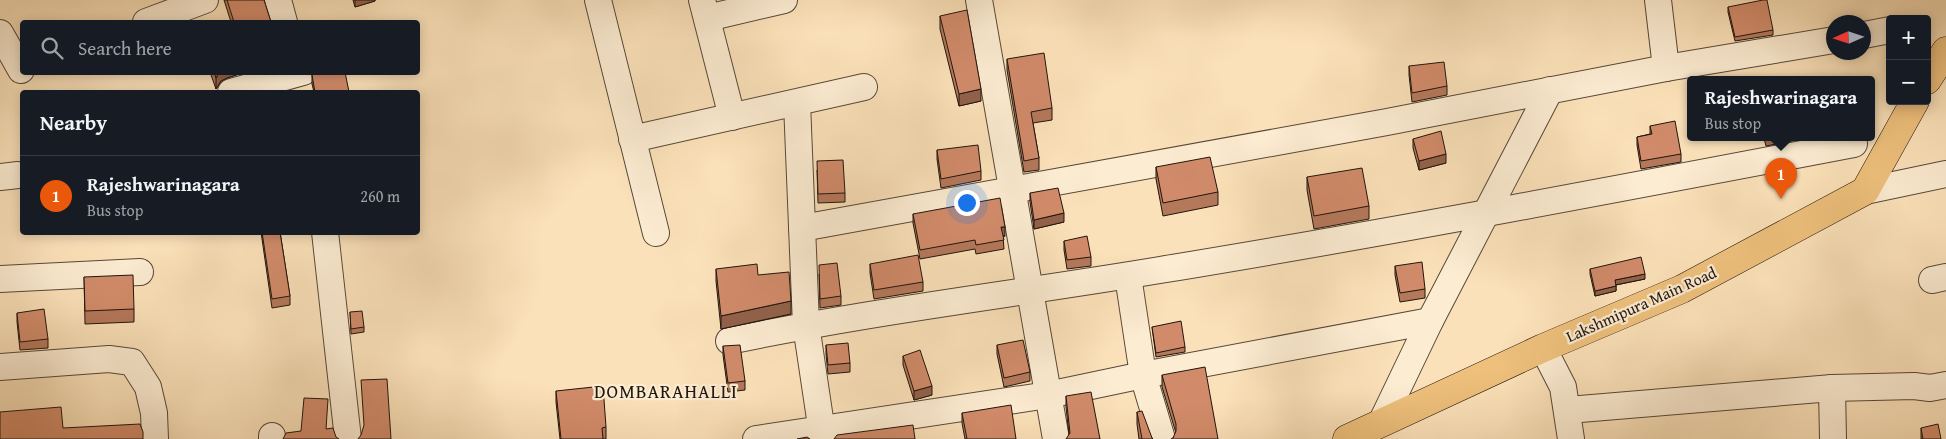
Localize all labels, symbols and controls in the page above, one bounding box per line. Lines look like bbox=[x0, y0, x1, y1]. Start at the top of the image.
north arrow bbox=[1826, 15, 1871, 60]
map controls bbox=[1886, 15, 1931, 105]
button: + bbox=[1886, 15, 1931, 60]
search box bbox=[20, 20, 420, 75]
icon: search bbox=[38, 34, 66, 62]
text: Search here bbox=[78, 34, 172, 62]
button: − bbox=[1886, 60, 1931, 105]
popup bbox=[1687, 76, 1875, 141]
text: Rajeshwarinagara bbox=[1705, 83, 1857, 111]
text: Nearby bbox=[40, 107, 107, 138]
text: Bus stop bbox=[1705, 111, 1761, 135]
pin: 1 bbox=[1765, 158, 1797, 199]
text: Rajeshwarinagara bbox=[87, 170, 240, 198]
text: 1 bbox=[52, 184, 60, 208]
text: 260 m bbox=[360, 184, 400, 208]
your location bbox=[954, 190, 980, 216]
text: Bus stop bbox=[87, 198, 143, 222]
street label: Lakshmipura Main Road bbox=[1562, 260, 1720, 348]
district label: DOMBARAHALLI bbox=[594, 377, 738, 405]

